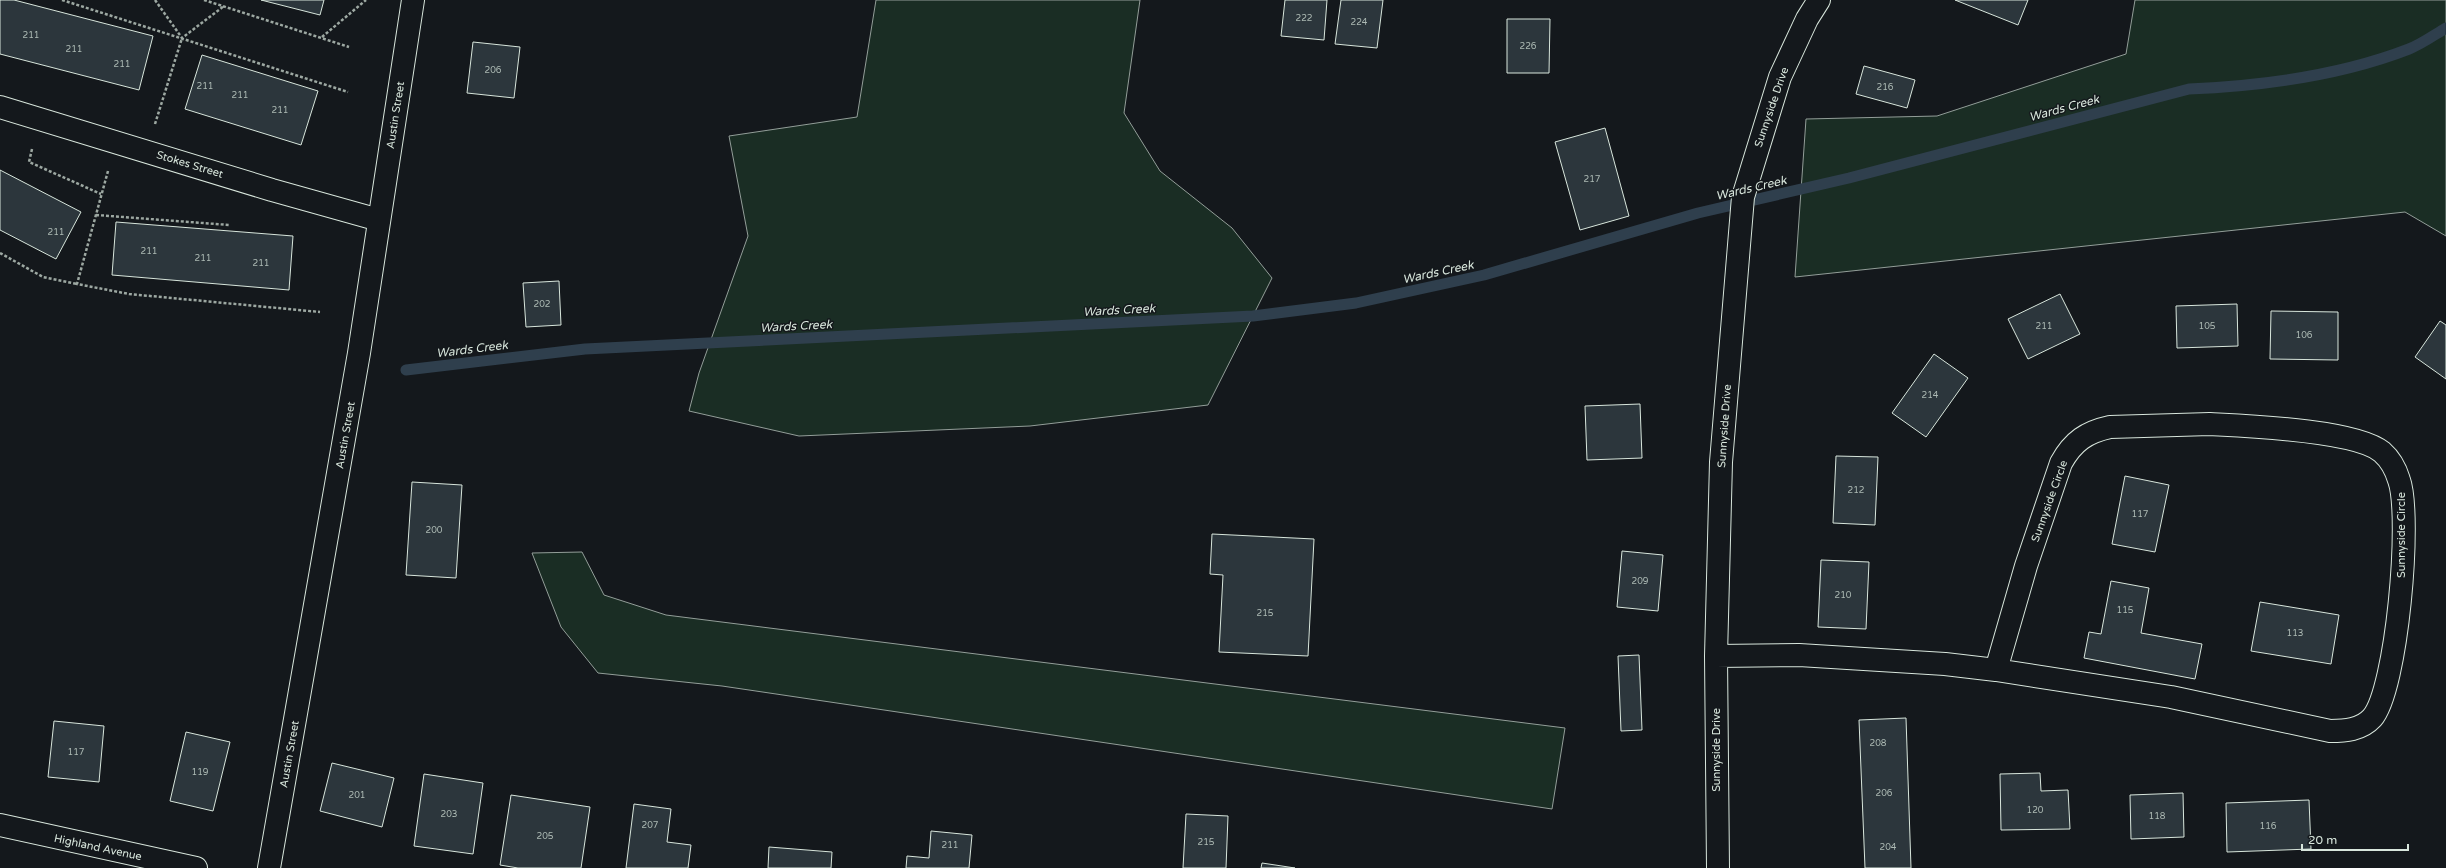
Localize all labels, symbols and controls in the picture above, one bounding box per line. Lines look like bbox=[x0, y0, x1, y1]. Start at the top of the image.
house number: 222 bbox=[1296, 13, 1312, 24]
house number: 224 bbox=[1351, 17, 1368, 28]
house number: 211 bbox=[23, 30, 39, 41]
house number: 226 bbox=[1520, 41, 1537, 52]
house number: 211 bbox=[66, 44, 82, 55]
house number: 211 bbox=[114, 59, 130, 70]
house number: 206 bbox=[485, 65, 502, 76]
street label: Sunnyside Drive bbox=[1752, 65, 1791, 149]
house number: 211 bbox=[197, 81, 213, 92]
street label: Austin Street bbox=[384, 81, 407, 150]
house number: 216 bbox=[1877, 82, 1894, 93]
house number: 211 bbox=[232, 90, 248, 101]
water label: Wards Creek bbox=[2027, 92, 2102, 124]
house number: 211 bbox=[272, 105, 288, 116]
street label: Stokes Street bbox=[155, 148, 225, 181]
water label: Wards Creek bbox=[1714, 173, 1789, 203]
house number: 217 bbox=[1584, 174, 1601, 185]
house number: 211 bbox=[48, 227, 64, 238]
house number: 211 bbox=[141, 246, 157, 257]
house number: 211 bbox=[195, 253, 211, 264]
water label: Wards Creek bbox=[1401, 257, 1476, 286]
house number: 211 bbox=[253, 258, 269, 269]
house number: 202 bbox=[534, 299, 550, 310]
water label: Wards Creek bbox=[1083, 301, 1157, 319]
water label: Wards Creek bbox=[760, 317, 834, 335]
house number: 211 bbox=[2036, 321, 2052, 332]
house number: 105 bbox=[2199, 321, 2216, 332]
house number: 106 bbox=[2296, 330, 2313, 341]
water label: Wards Creek bbox=[435, 337, 510, 360]
street label: Sunnyside Drive bbox=[1715, 384, 1734, 468]
house number: 214 bbox=[1922, 390, 1939, 401]
street label: Austin Street bbox=[333, 401, 358, 470]
street label: Sunnyside Circle bbox=[2029, 459, 2070, 544]
house number: 212 bbox=[1848, 485, 1864, 496]
street label: Sunnyside Circle bbox=[2395, 492, 2408, 578]
house number: 117 bbox=[2132, 509, 2149, 520]
house number: 200 bbox=[426, 525, 443, 536]
house number: 209 bbox=[1632, 576, 1649, 587]
house number: 210 bbox=[1835, 590, 1852, 601]
house number: 115 bbox=[2117, 605, 2134, 616]
house number: 215 bbox=[1257, 608, 1274, 619]
house number: 113 bbox=[2287, 628, 2303, 639]
street label: Sunnyside Drive bbox=[1710, 708, 1723, 792]
street label: Austin Street bbox=[277, 720, 302, 789]
house number: 208 bbox=[1870, 738, 1887, 749]
house number: 117 bbox=[68, 747, 85, 758]
house number: 119 bbox=[192, 767, 209, 778]
house number: 206 bbox=[1876, 788, 1893, 799]
house number: 201 bbox=[349, 790, 365, 801]
house number: 120 bbox=[2027, 805, 2044, 816]
house number: 203 bbox=[441, 809, 457, 820]
house number: 118 bbox=[2149, 811, 2166, 822]
house number: 207 bbox=[642, 820, 659, 831]
house number: 116 bbox=[2260, 821, 2277, 832]
scale bar bbox=[2302, 826, 2408, 852]
house number: 205 bbox=[537, 831, 554, 842]
street label: Highland Avenue bbox=[53, 832, 143, 863]
text: 20 m bbox=[2308, 833, 2337, 847]
house number: 215 bbox=[1198, 837, 1215, 848]
house number: 211 bbox=[942, 840, 958, 851]
house number: 204 bbox=[1880, 842, 1897, 853]

